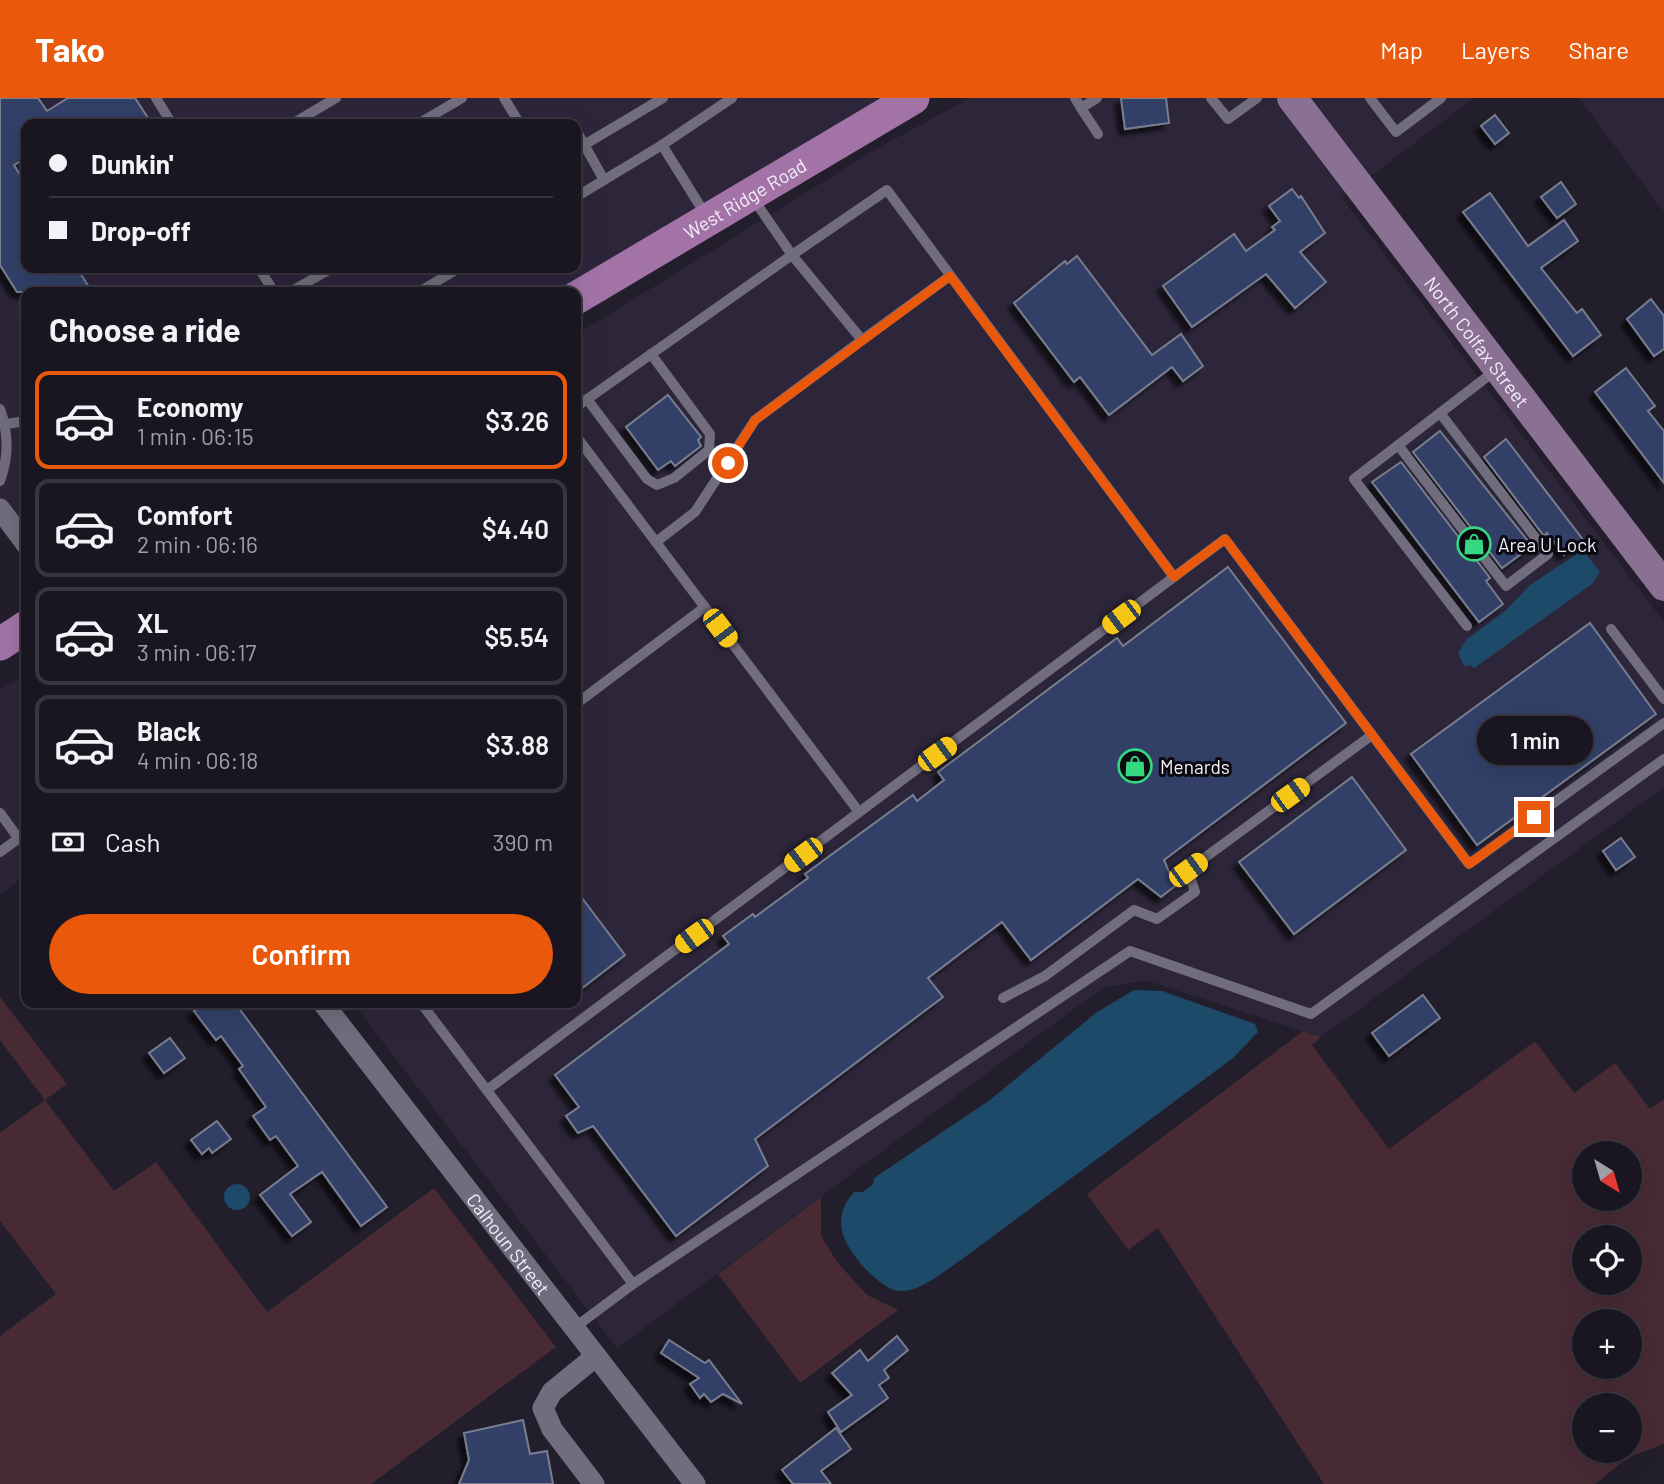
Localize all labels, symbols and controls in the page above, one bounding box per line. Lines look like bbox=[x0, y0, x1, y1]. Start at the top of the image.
text: Tako bbox=[35, 29, 105, 69]
text: Map bbox=[1380, 35, 1423, 64]
text: Layers bbox=[1461, 35, 1530, 64]
text: Share bbox=[1568, 35, 1629, 64]
text: Dunkin' bbox=[91, 148, 173, 179]
street label: West Ridge Road bbox=[679, 153, 810, 243]
text: Drop-off bbox=[91, 215, 191, 246]
street label: North Colfax Street bbox=[1420, 271, 1535, 411]
text: Choose a ride bbox=[49, 310, 241, 348]
icon: car bbox=[53, 389, 116, 452]
text: Economy bbox=[137, 391, 243, 422]
text: $3.26 bbox=[485, 405, 549, 436]
text: 1 min · 06:15 bbox=[137, 422, 253, 450]
route start bbox=[712, 447, 744, 479]
icon: car bbox=[53, 497, 116, 560]
text: Comfort bbox=[137, 499, 233, 530]
text: $4.40 bbox=[482, 513, 549, 544]
shop icon: Area U Lock bbox=[1455, 525, 1493, 563]
text: 2 min · 06:16 bbox=[137, 530, 258, 558]
place label: Area U Lock bbox=[1498, 533, 1597, 556]
car bbox=[1098, 596, 1145, 638]
icon: car bbox=[53, 605, 116, 668]
car bbox=[699, 605, 742, 651]
text: XL bbox=[137, 607, 168, 638]
text: $5.54 bbox=[484, 621, 549, 652]
text: 3 min · 06:17 bbox=[137, 638, 256, 666]
icon: car bbox=[53, 713, 116, 776]
text: Black bbox=[137, 715, 201, 746]
callout: 1 min bbox=[1476, 716, 1592, 764]
text: 1 min bbox=[1510, 726, 1560, 754]
text: $3.88 bbox=[486, 729, 549, 760]
car bbox=[914, 733, 961, 775]
text: 4 min · 06:18 bbox=[137, 746, 258, 774]
shop icon: Menards bbox=[1116, 747, 1154, 785]
place label: Menards bbox=[1160, 755, 1230, 778]
car bbox=[1267, 774, 1314, 816]
route end bbox=[1518, 801, 1550, 833]
icon: cash bbox=[49, 823, 87, 861]
text: Cash bbox=[105, 826, 160, 857]
text: 390 m bbox=[493, 828, 553, 856]
car bbox=[780, 834, 827, 876]
car bbox=[1165, 849, 1212, 891]
button: Confirm bbox=[49, 914, 553, 994]
car bbox=[671, 915, 718, 957]
north arrow bbox=[1572, 1141, 1642, 1211]
map controls bbox=[1572, 1141, 1642, 1463]
street label: Calhoun Street bbox=[463, 1188, 555, 1299]
button: locate bbox=[1572, 1225, 1642, 1295]
button: + bbox=[1572, 1309, 1642, 1379]
button: − bbox=[1572, 1393, 1642, 1463]

